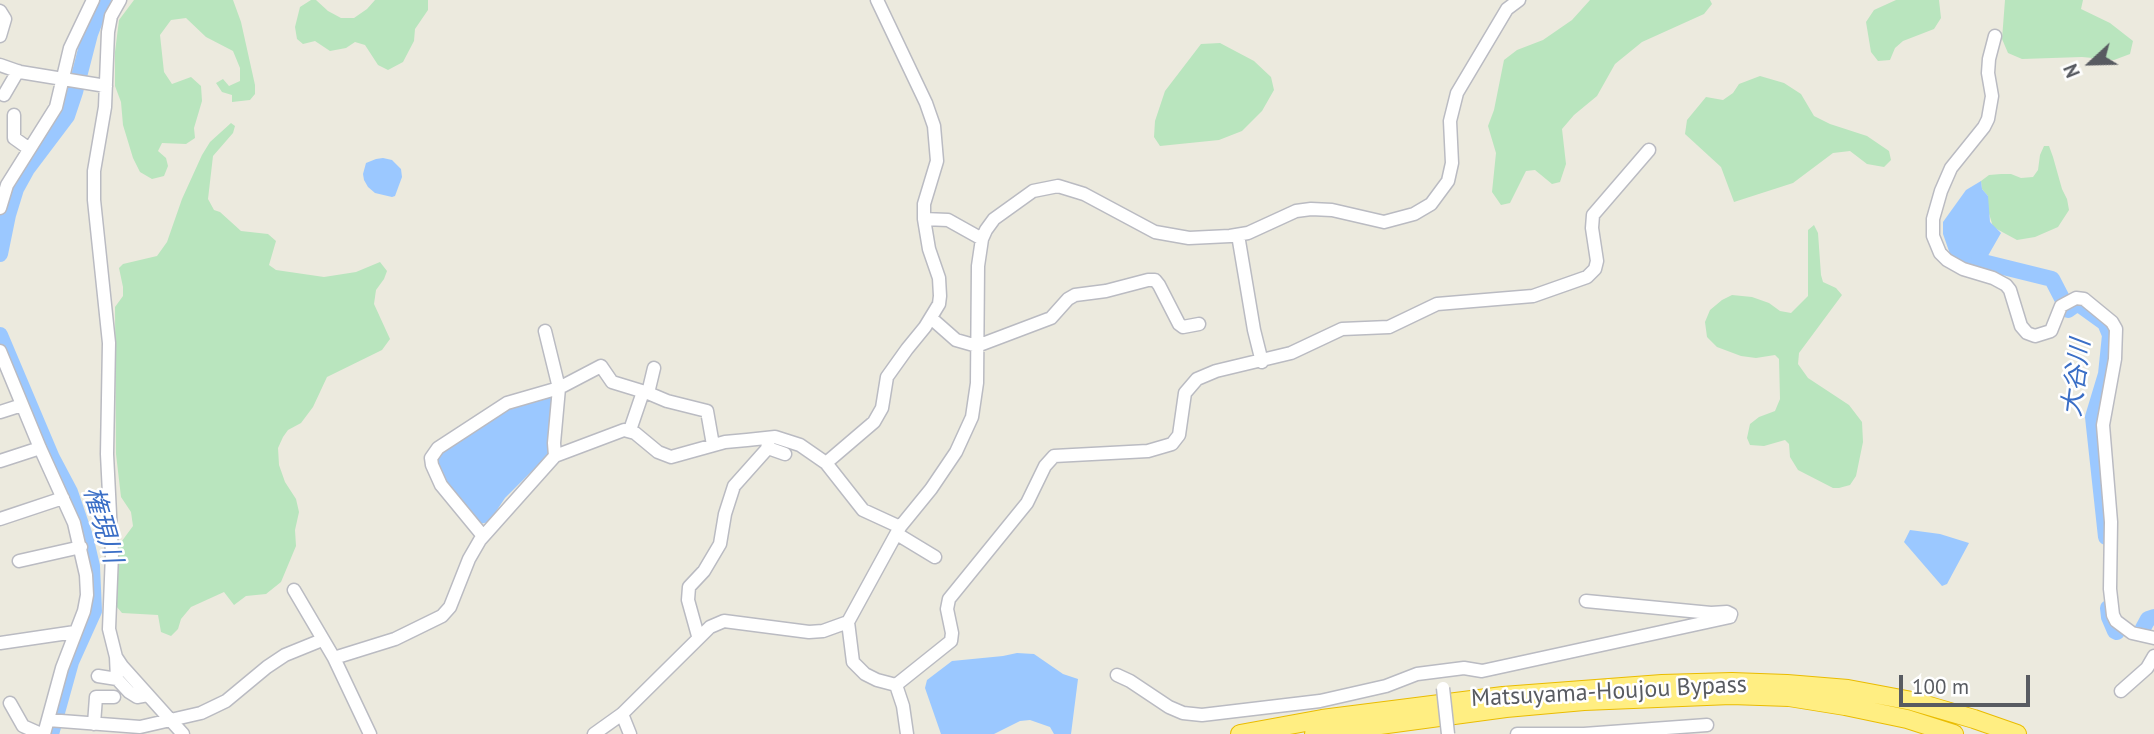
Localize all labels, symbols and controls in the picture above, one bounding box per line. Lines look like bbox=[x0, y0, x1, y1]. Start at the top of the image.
north arrow bbox=[2056, 28, 2126, 98]
text: N bbox=[2058, 61, 2085, 81]
water label: 大谷川 bbox=[2057, 337, 2097, 419]
water label: 権現川 bbox=[76, 483, 128, 567]
scale bar bbox=[1902, 660, 2033, 704]
street label: Matsuyama-Houjou Bypass bbox=[1470, 670, 1748, 714]
text: 100 m bbox=[1912, 673, 1969, 700]

